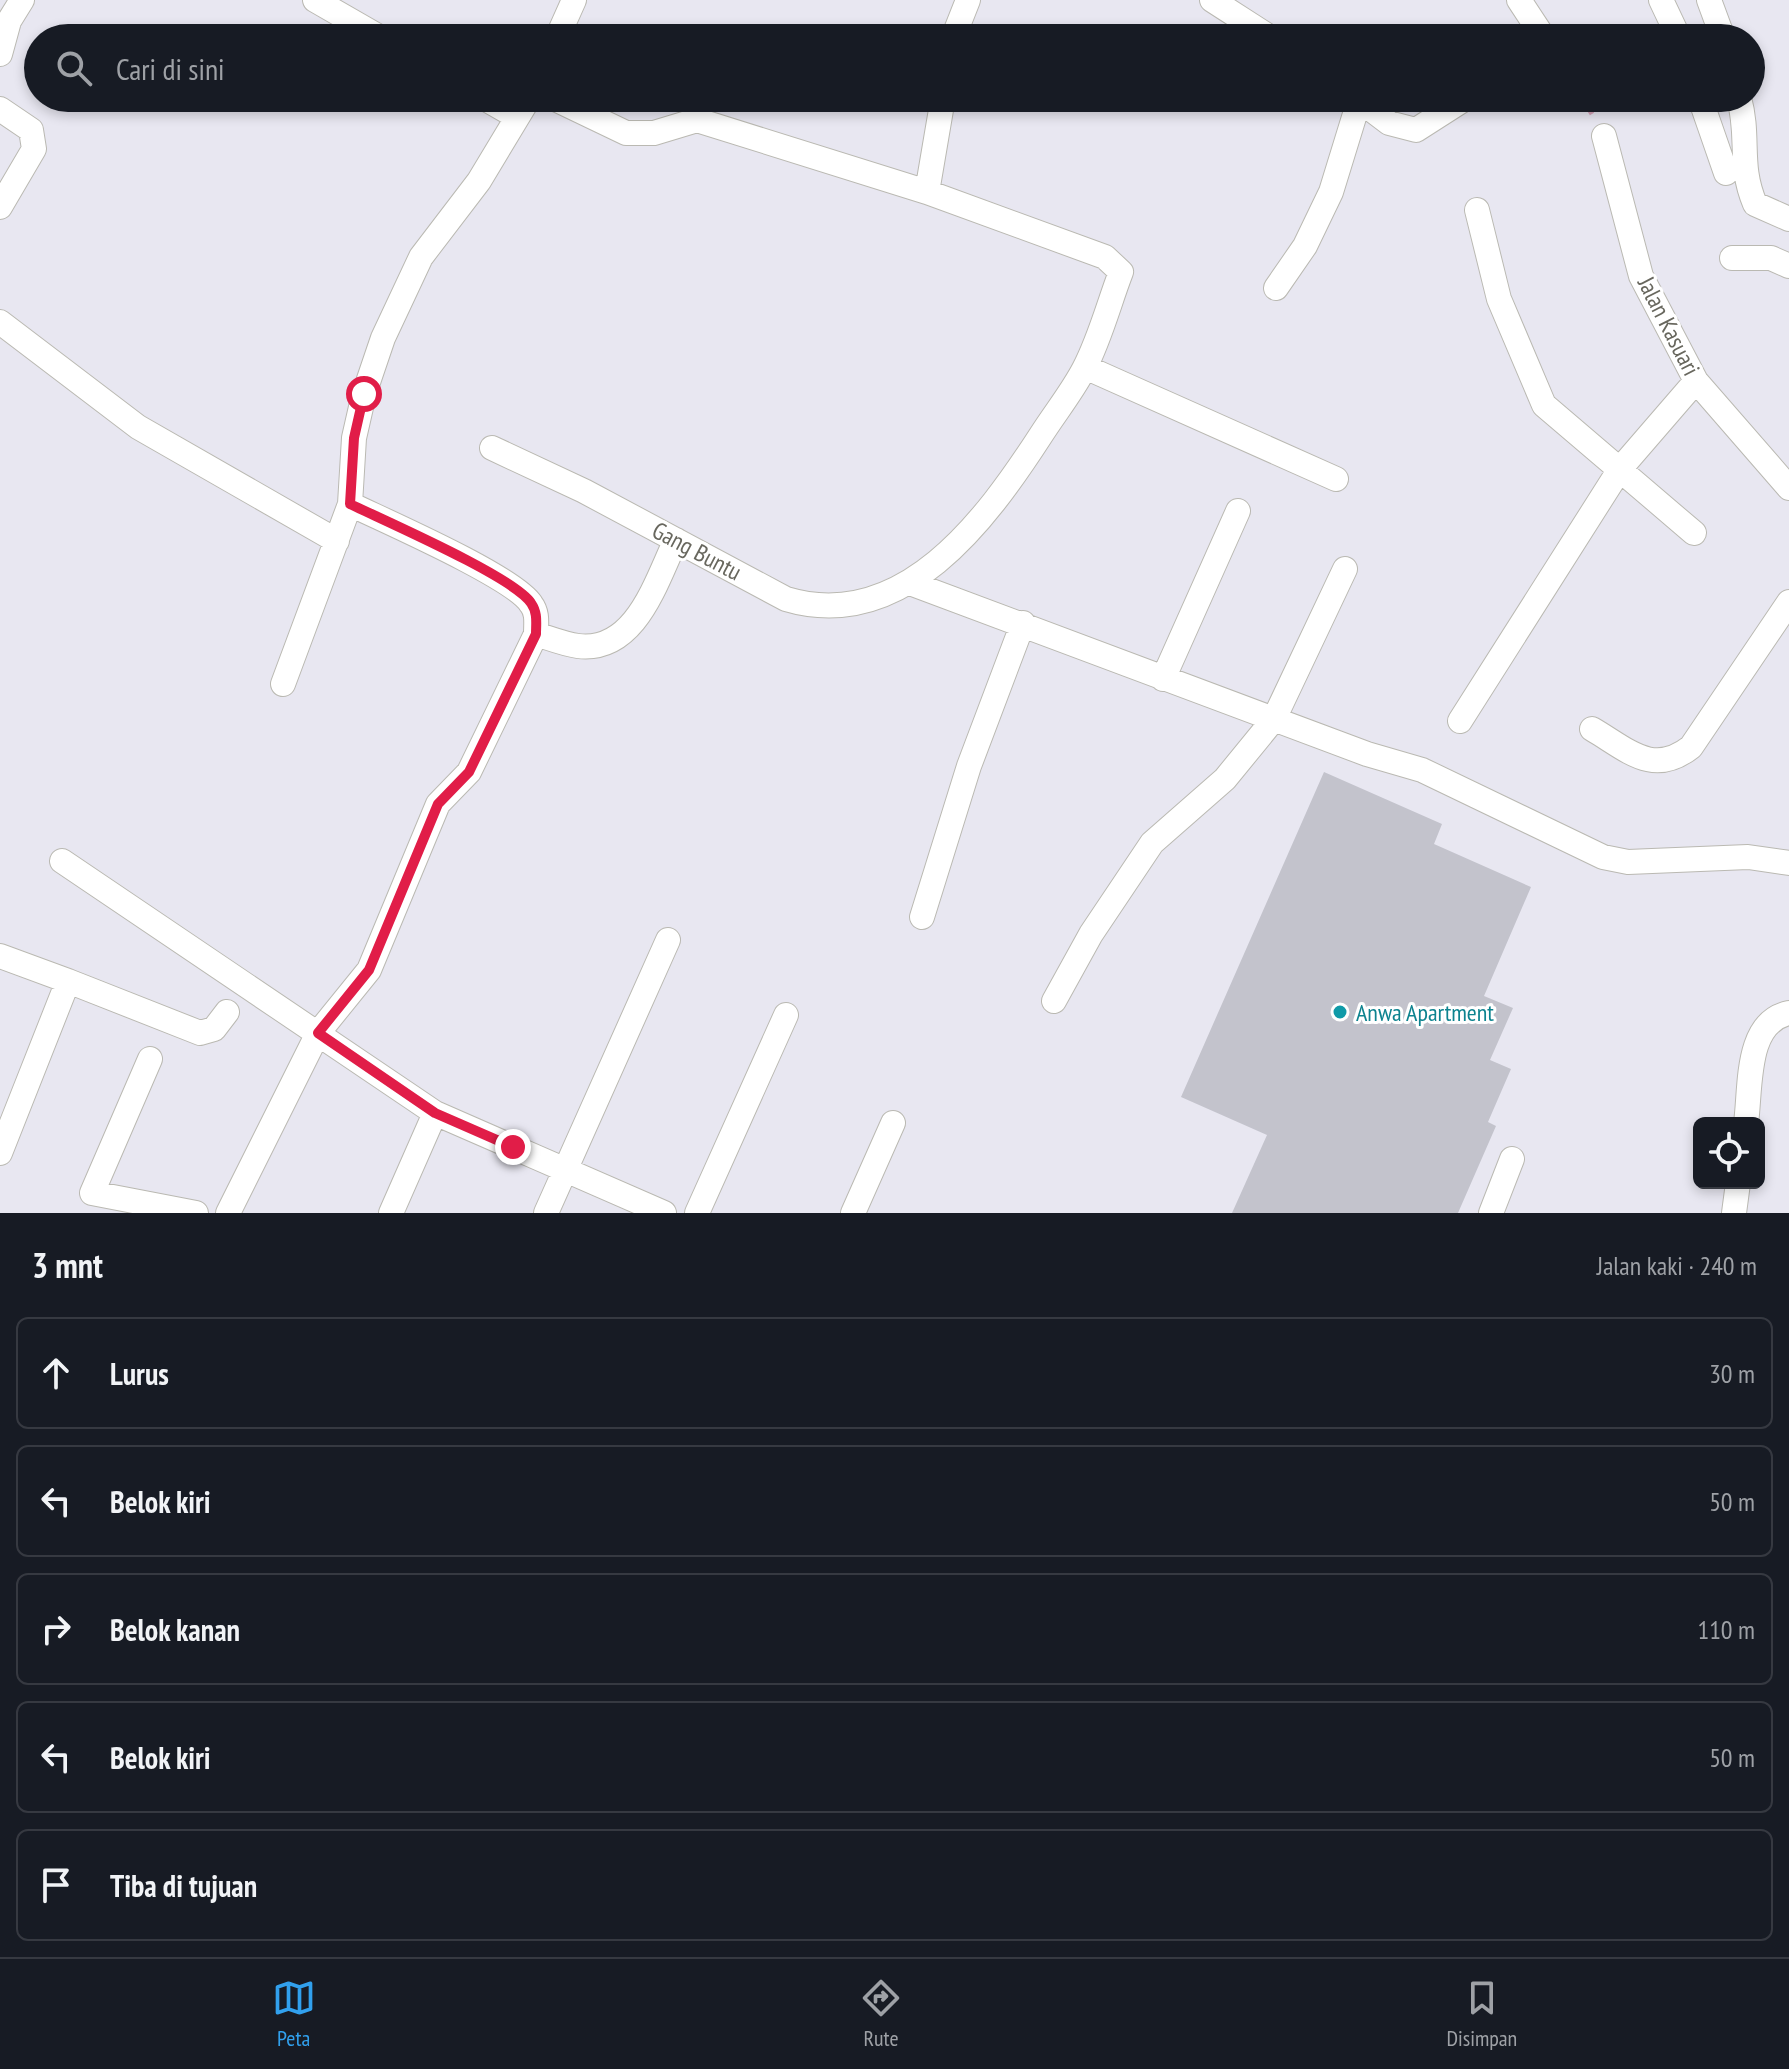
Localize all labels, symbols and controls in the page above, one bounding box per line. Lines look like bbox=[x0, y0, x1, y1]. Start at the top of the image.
search box bbox=[24, 24, 1765, 112]
icon: search bbox=[52, 46, 96, 90]
text: Cari di sini bbox=[116, 49, 225, 88]
street label: Jalan Kasuari bbox=[1630, 270, 1707, 381]
route start bbox=[346, 376, 382, 412]
street label: Gang Buntu bbox=[647, 515, 747, 587]
place label: Anwa Apartment bbox=[1356, 997, 1494, 1028]
marker: Anwa Apartment bbox=[1331, 1003, 1349, 1021]
map controls bbox=[1693, 1117, 1765, 1189]
button: locate bbox=[1693, 1117, 1765, 1189]
route end bbox=[495, 1129, 531, 1165]
text: 3 mnt bbox=[32, 1243, 103, 1287]
text: Jalan kaki · 240 m bbox=[1597, 1249, 1757, 1282]
icon: ahead bbox=[34, 1351, 78, 1395]
text: Lurus bbox=[110, 1354, 169, 1393]
text: 30 m bbox=[1709, 1357, 1755, 1390]
icon: left bbox=[34, 1479, 78, 1523]
text: Belok kiri bbox=[110, 1482, 211, 1521]
text: 50 m bbox=[1709, 1485, 1755, 1518]
icon: right bbox=[34, 1607, 78, 1651]
text: Belok kanan bbox=[110, 1610, 240, 1649]
text: 110 m bbox=[1697, 1613, 1755, 1646]
icon: left bbox=[34, 1735, 78, 1779]
text: Belok kiri bbox=[110, 1738, 211, 1777]
text: 50 m bbox=[1709, 1741, 1755, 1774]
icon: arrive bbox=[34, 1863, 78, 1907]
text: Tiba di tujuan bbox=[110, 1866, 257, 1905]
tab: Peta bbox=[272, 1976, 316, 2052]
tab: Rute bbox=[859, 1976, 903, 2052]
tab: Disimpan bbox=[1446, 1976, 1517, 2052]

